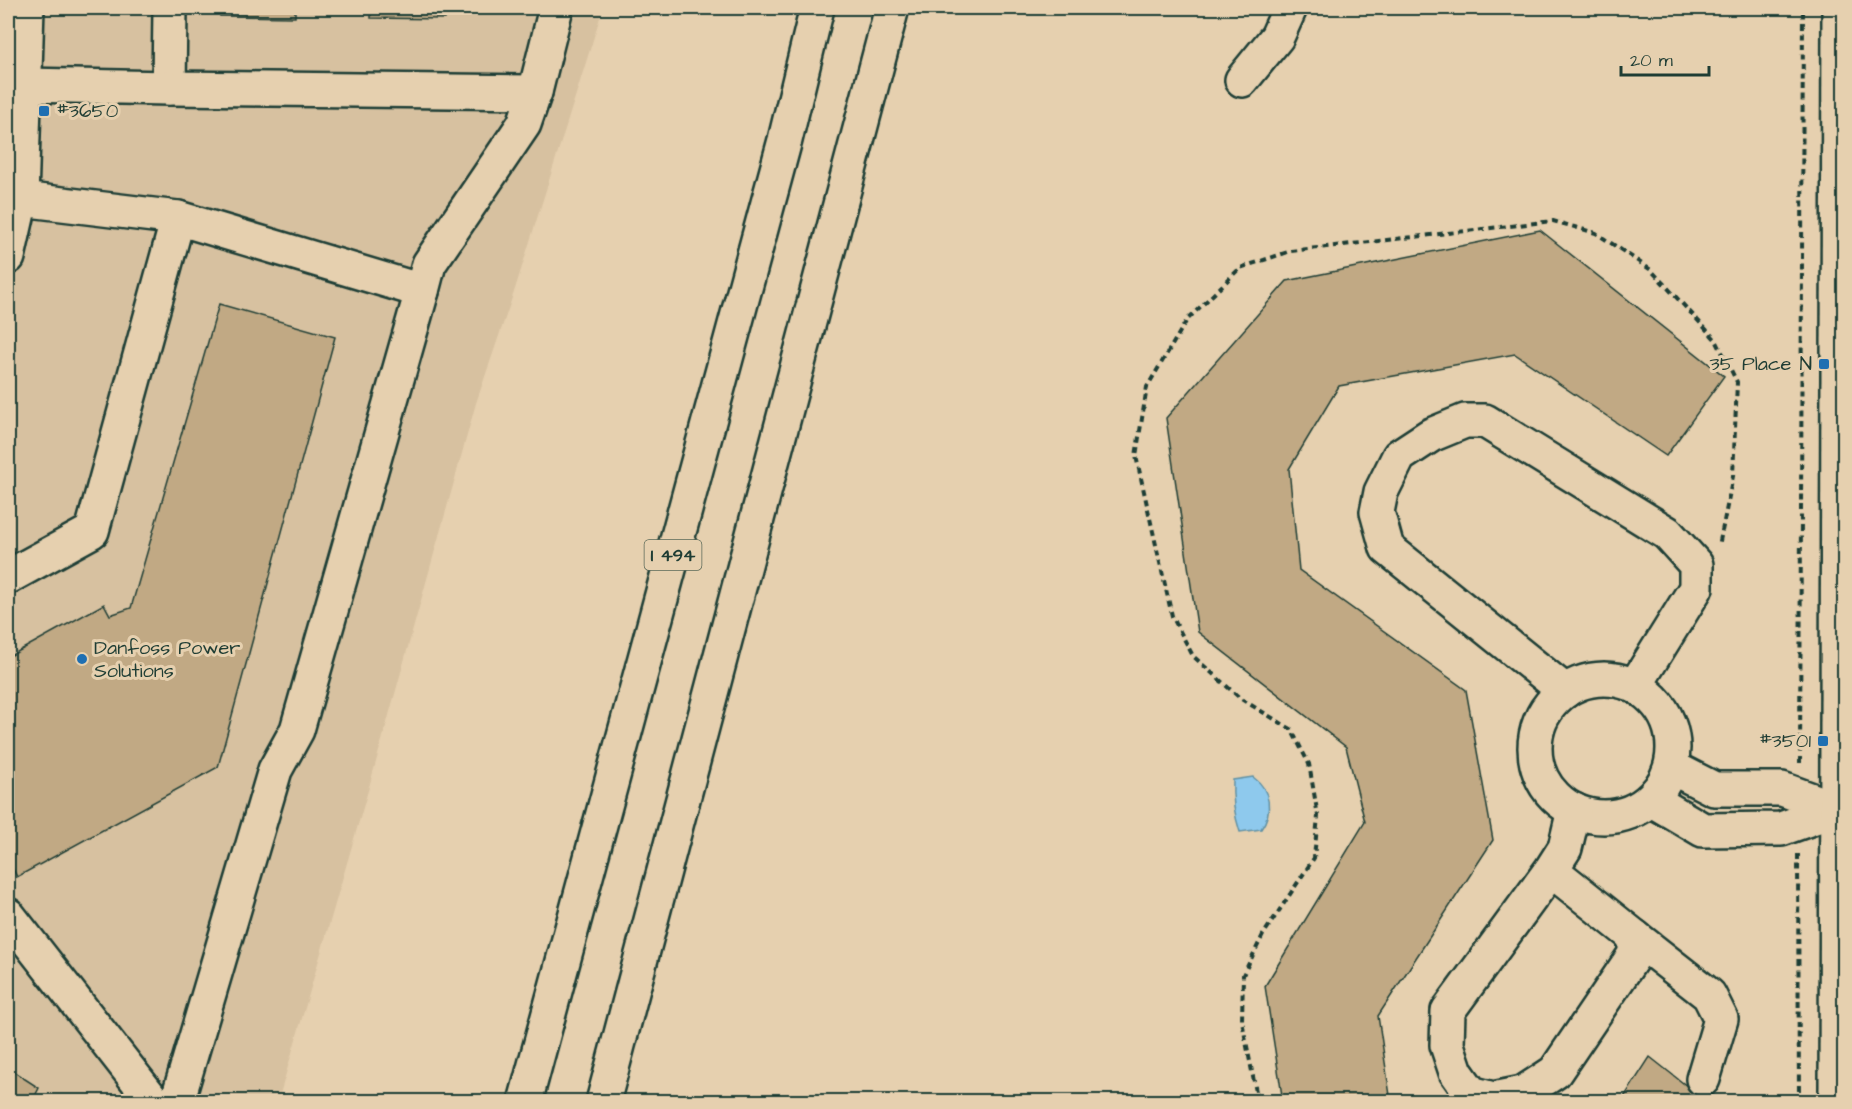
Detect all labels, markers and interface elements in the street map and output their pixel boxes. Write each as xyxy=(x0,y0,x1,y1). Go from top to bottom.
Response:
scale bar xyxy=(1621,39,1710,77)
text: 20 m xyxy=(1630,48,1673,73)
place label: #3650 xyxy=(56,97,119,125)
marker: #3650 xyxy=(37,104,51,118)
place label: 35 Place N xyxy=(1710,350,1812,378)
marker: 35 Place N xyxy=(1817,357,1831,371)
road number: I 494 xyxy=(644,540,702,570)
place label: Danfoss Power Solutions xyxy=(94,634,240,685)
marker: Danfoss Power Solutions xyxy=(75,652,89,666)
place label: #3501 xyxy=(1759,727,1811,755)
marker: #3501 xyxy=(1816,734,1830,748)

